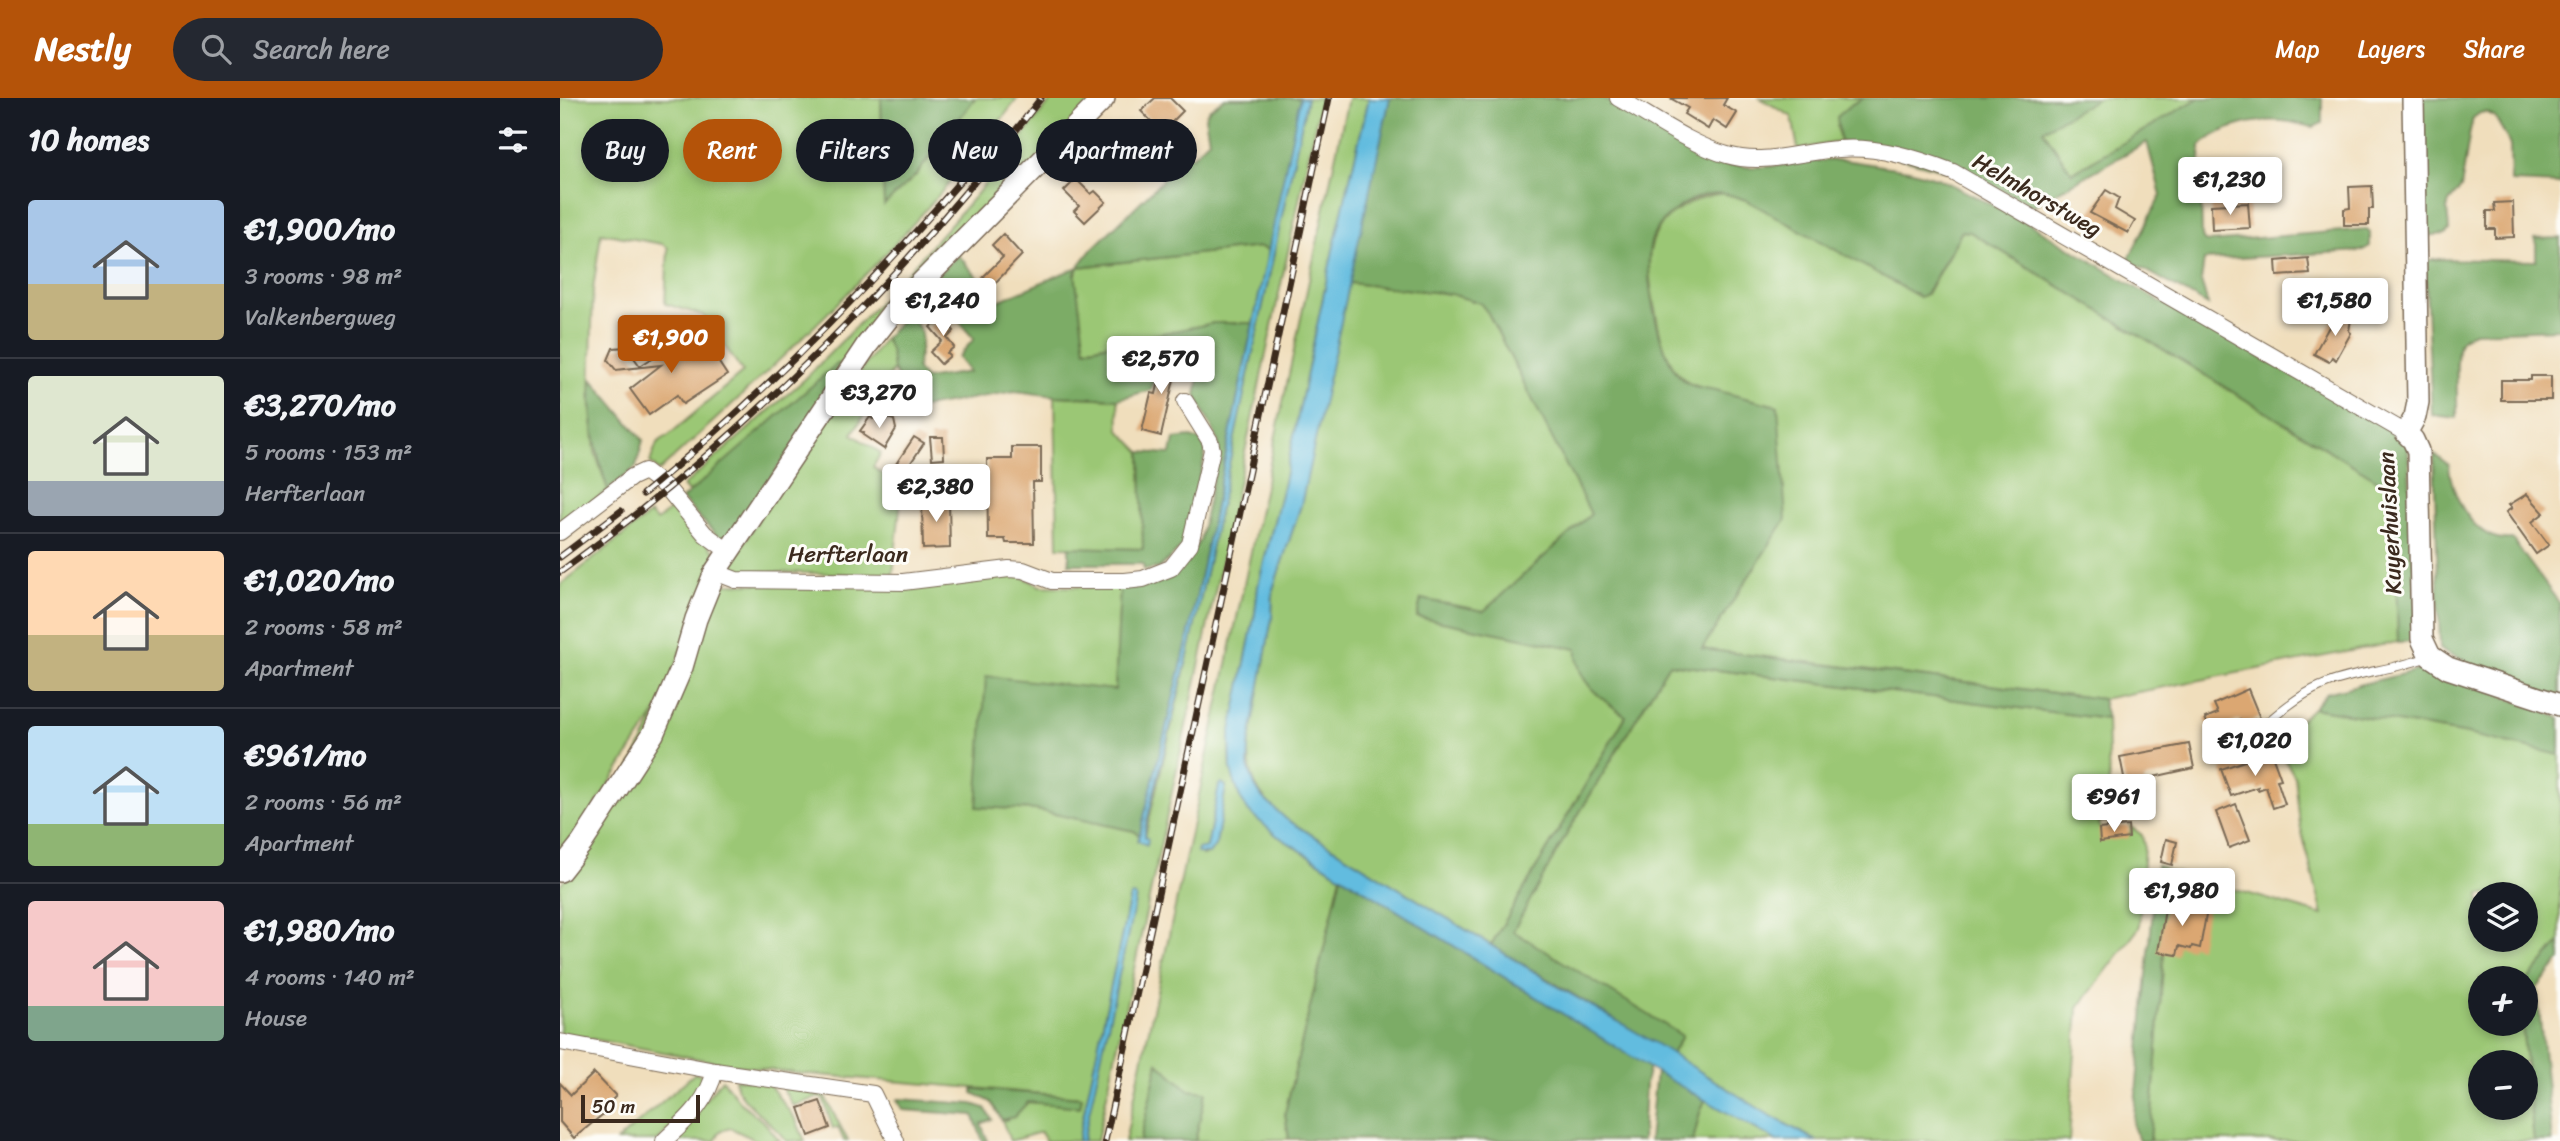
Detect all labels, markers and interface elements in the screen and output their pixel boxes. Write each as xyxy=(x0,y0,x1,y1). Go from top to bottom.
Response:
search box xyxy=(173,18,663,81)
text: Nestly xyxy=(35,20,131,78)
text: Search here xyxy=(253,26,390,72)
text: Map xyxy=(2275,28,2320,70)
text: Layers xyxy=(2358,28,2425,70)
text: Share xyxy=(2463,28,2525,70)
icon: search xyxy=(197,30,235,68)
text: 10 homes xyxy=(28,113,149,167)
chip: Buy xyxy=(581,119,669,182)
chip: Rent xyxy=(683,119,782,182)
chip: Filters xyxy=(796,119,914,182)
chip: New xyxy=(928,119,1022,182)
chip: Apartment xyxy=(1036,119,1197,182)
icon: filters xyxy=(494,121,532,159)
street label: Helmhorstweg xyxy=(1964,141,2110,249)
pin: €1,230 xyxy=(2173,158,2287,217)
text: €1,230 xyxy=(2194,159,2266,200)
text: €1,900/mo xyxy=(245,202,395,256)
icon: home xyxy=(84,228,168,312)
text: 3 rooms · 98 m² xyxy=(245,256,402,297)
pin: €1,240 xyxy=(886,278,1000,338)
pin: €1,580 xyxy=(2278,278,2392,338)
text: €1,240 xyxy=(906,280,980,321)
text: €1,580 xyxy=(2298,280,2372,321)
text: Valkenbergweg xyxy=(245,297,396,338)
pin: €1,900 xyxy=(614,316,728,375)
text: €1,900 xyxy=(634,317,708,358)
pin: €2,570 xyxy=(1104,336,1218,396)
text: €2,570 xyxy=(1123,338,1199,379)
pin: €3,270 xyxy=(822,370,936,430)
text: €3,270 xyxy=(841,372,917,413)
text: €3,270/mo xyxy=(245,378,396,432)
icon: home xyxy=(84,404,168,488)
text: 5 rooms · 153 m² xyxy=(245,432,412,473)
street label: Kuyerhuislaan xyxy=(2366,450,2414,595)
pin: €2,380 xyxy=(879,464,993,524)
text: €2,380 xyxy=(898,466,974,507)
text: Herfterlaan xyxy=(245,473,365,514)
street label: Herfterlaan xyxy=(788,534,908,575)
text: €1,020/mo xyxy=(245,553,394,607)
icon: home xyxy=(84,579,168,663)
text: 2 rooms · 58 m² xyxy=(245,607,403,648)
text: Apartment xyxy=(245,648,354,689)
pin: €1,020 xyxy=(2198,718,2312,778)
text: €1,020 xyxy=(2218,720,2292,761)
text: €961/mo xyxy=(245,728,366,782)
icon: home xyxy=(84,754,168,838)
pin: €961 xyxy=(2073,774,2155,834)
text: €961 xyxy=(2088,776,2140,817)
text: 2 rooms · 56 m² xyxy=(245,782,402,823)
text: Apartment xyxy=(245,823,354,864)
pin: €1,980 xyxy=(2125,868,2239,928)
text: €1,980 xyxy=(2145,870,2219,911)
map controls xyxy=(2468,882,2538,1120)
button: layers xyxy=(2468,882,2538,952)
text: €1,980/mo xyxy=(245,903,395,957)
icon: home xyxy=(84,929,168,1013)
text: 4 rooms · 140 m² xyxy=(245,957,415,998)
button: + xyxy=(2468,966,2538,1036)
text: House xyxy=(245,998,307,1039)
button: − xyxy=(2468,1050,2538,1120)
text: 50 m xyxy=(592,1090,635,1123)
scale bar xyxy=(581,1092,700,1124)

